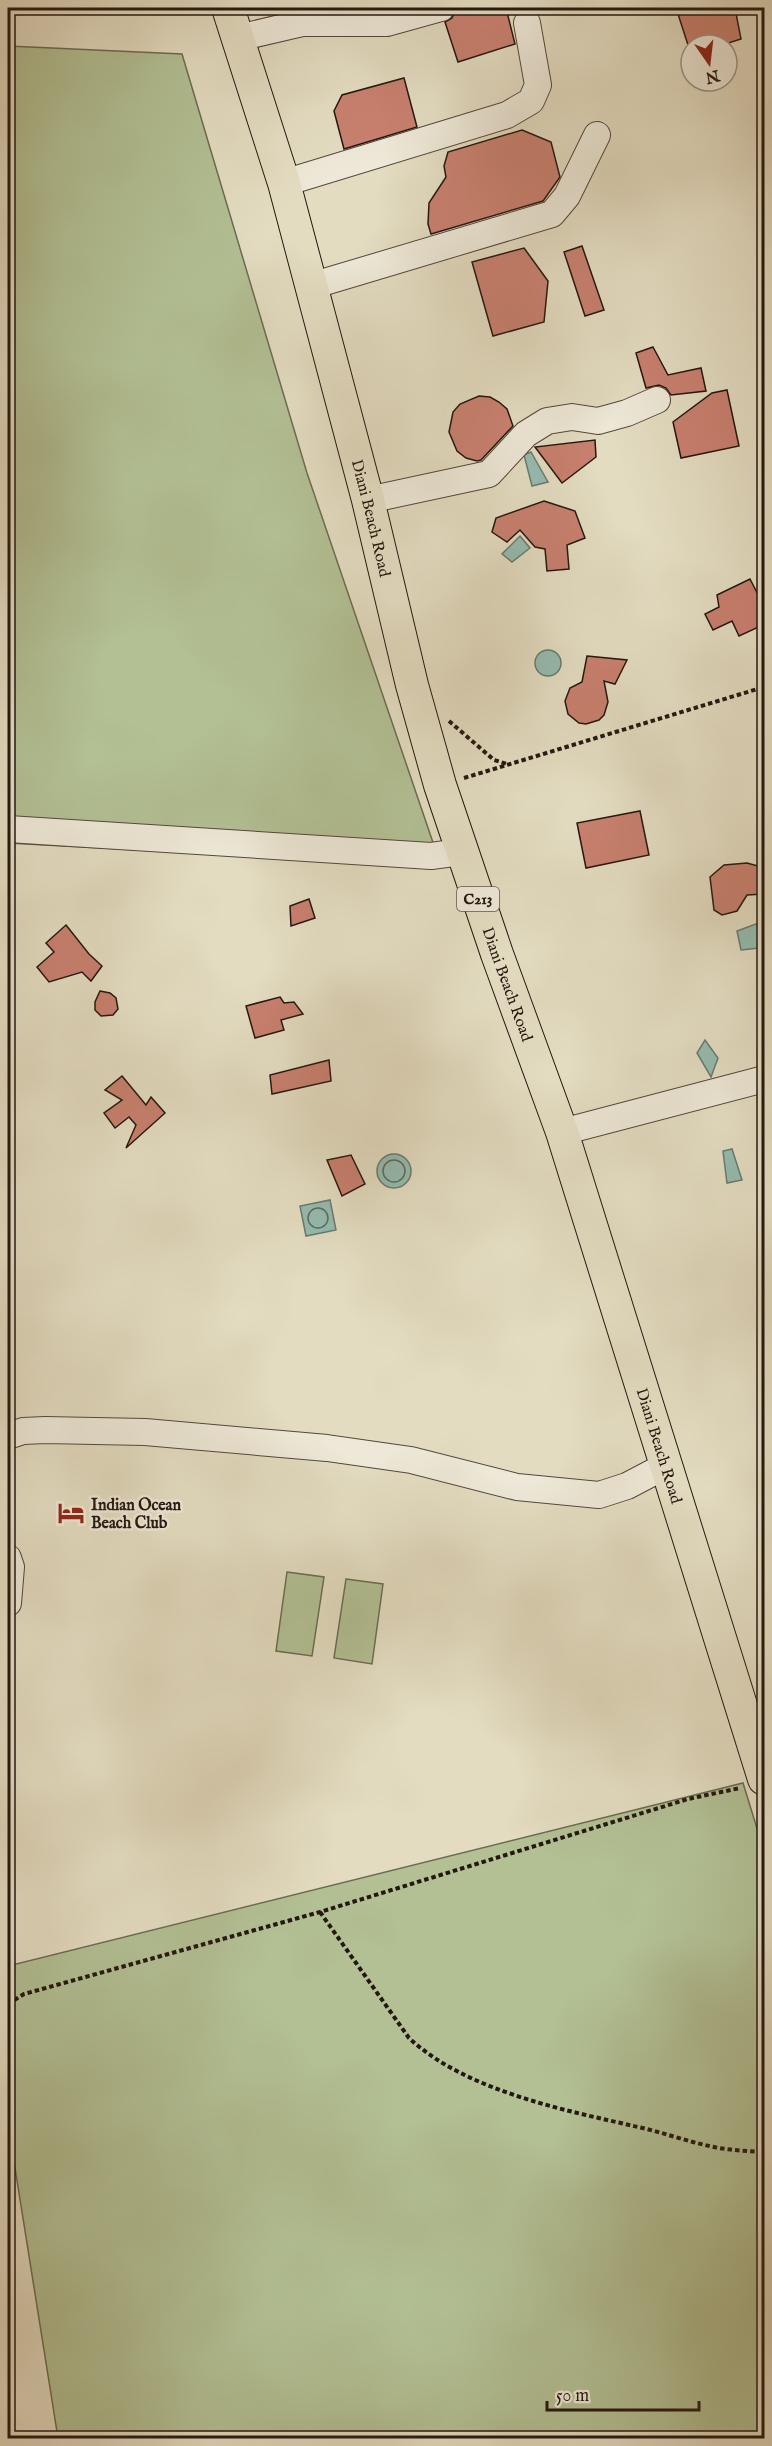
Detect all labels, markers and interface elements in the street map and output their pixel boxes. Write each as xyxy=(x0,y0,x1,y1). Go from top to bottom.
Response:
north arrow xyxy=(679,33,739,93)
text: N xyxy=(703,64,722,87)
street label: Diani Beach Road xyxy=(346,458,394,580)
road number: C213 xyxy=(457,887,499,911)
street label: Diani Beach Road xyxy=(477,925,536,1045)
street label: Diani Beach Road xyxy=(631,1386,686,1507)
place label: Indian Ocean Beach Club xyxy=(91,1496,182,1534)
hotel icon: Indian Ocean Beach Club xyxy=(56,1498,86,1528)
scale bar xyxy=(547,2374,698,2412)
text: 50 m xyxy=(556,2385,589,2408)

